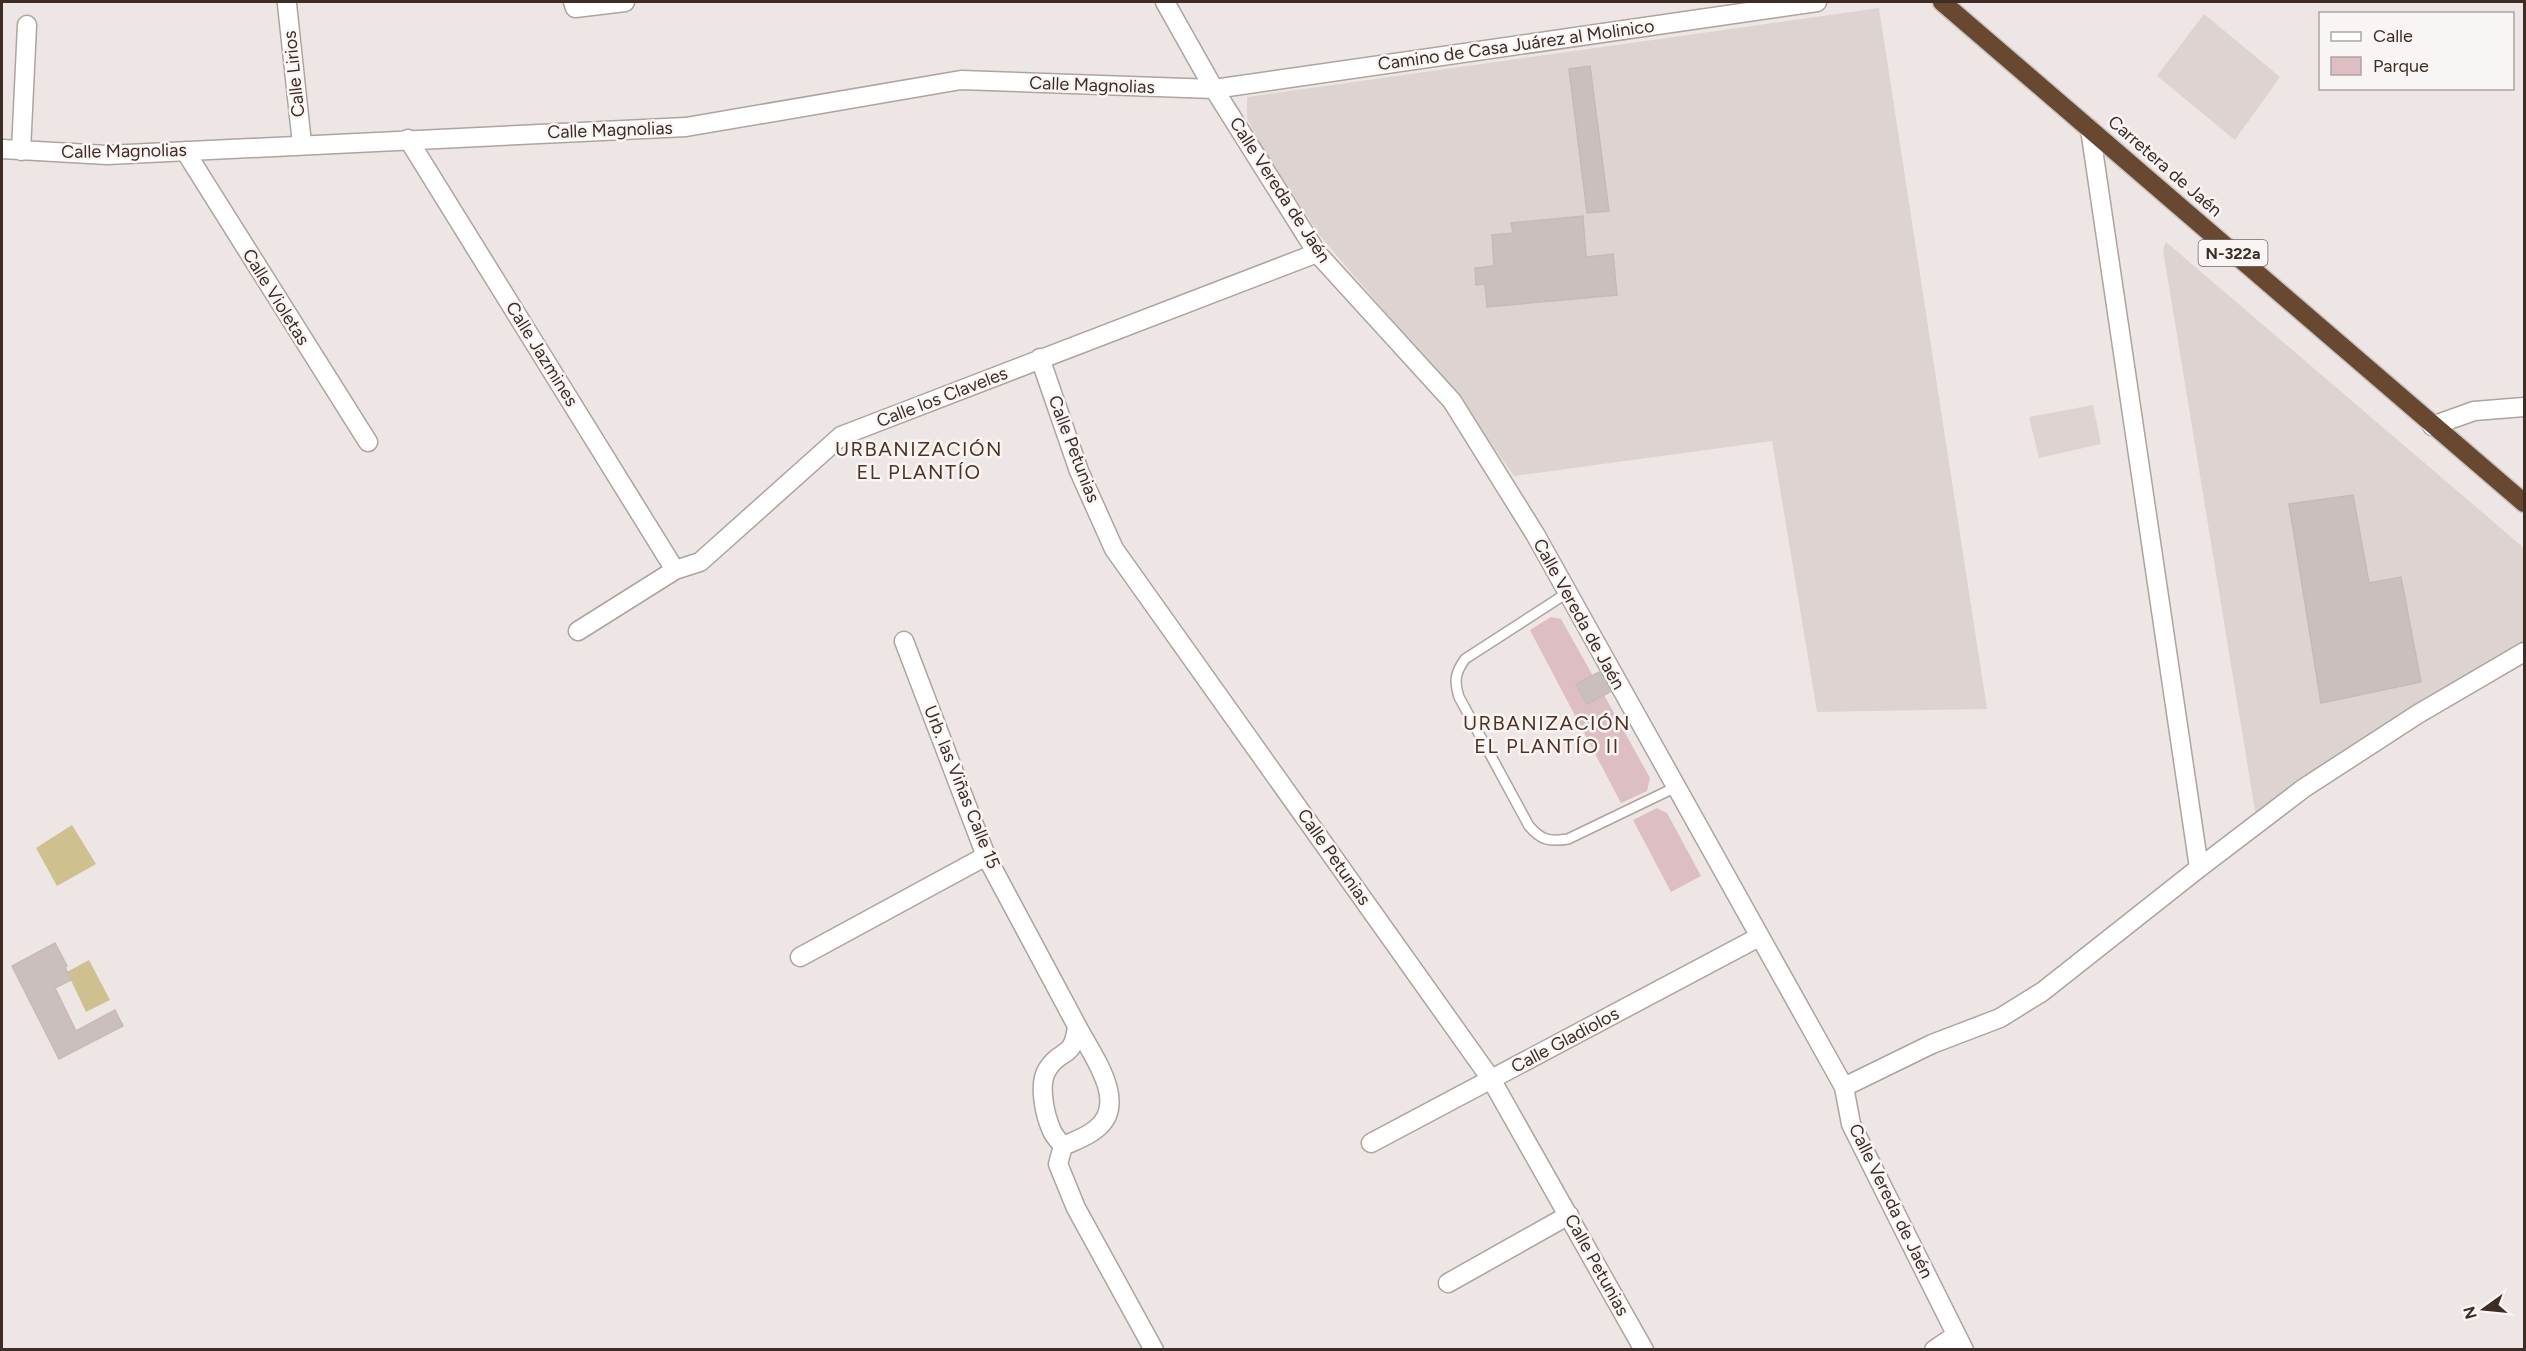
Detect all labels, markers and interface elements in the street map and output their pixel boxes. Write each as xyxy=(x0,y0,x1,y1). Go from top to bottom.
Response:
legend xyxy=(2319,12,2514,90)
street label: Camino de Casa Juárez al Molinico xyxy=(1376,15,1656,75)
text: Calle xyxy=(2373,25,2413,47)
street label: Calle Lirios xyxy=(279,30,309,118)
text: Parque xyxy=(2373,55,2429,77)
street label: Calle Magnolias xyxy=(1029,72,1155,98)
street label: Carretera de Jaén xyxy=(2104,111,2226,221)
street label: Calle Vereda de Jaén xyxy=(1225,113,1335,267)
street label: Calle Magnolias xyxy=(547,117,673,143)
street label: Calle Magnolias xyxy=(61,139,187,163)
road number: N-322a xyxy=(2198,240,2268,266)
street label: Calle Violetas xyxy=(238,245,314,349)
street label: Calle Jazmines xyxy=(501,298,583,410)
street label: Calle los Claveles xyxy=(873,362,1011,432)
street label: Calle Petunias xyxy=(1043,392,1105,506)
district label: URBANIZACIÓN EL PLANTÍO xyxy=(835,437,1003,484)
street label: Calle Vereda de Jaén xyxy=(1528,535,1630,693)
street label: Urb. las Viñas Calle 15 xyxy=(919,702,1005,872)
district label: URBANIZACIÓN EL PLANTÍO II xyxy=(1463,711,1631,758)
street label: Calle Petunias xyxy=(1293,804,1375,910)
street label: Calle Gladiolos xyxy=(1507,1002,1623,1078)
street label: Calle Vereda de Jaén xyxy=(1844,1120,1938,1282)
street label: Calle Petunias xyxy=(1560,1210,1634,1320)
north arrow xyxy=(2454,1279,2514,1339)
text: N xyxy=(2459,1304,2481,1321)

